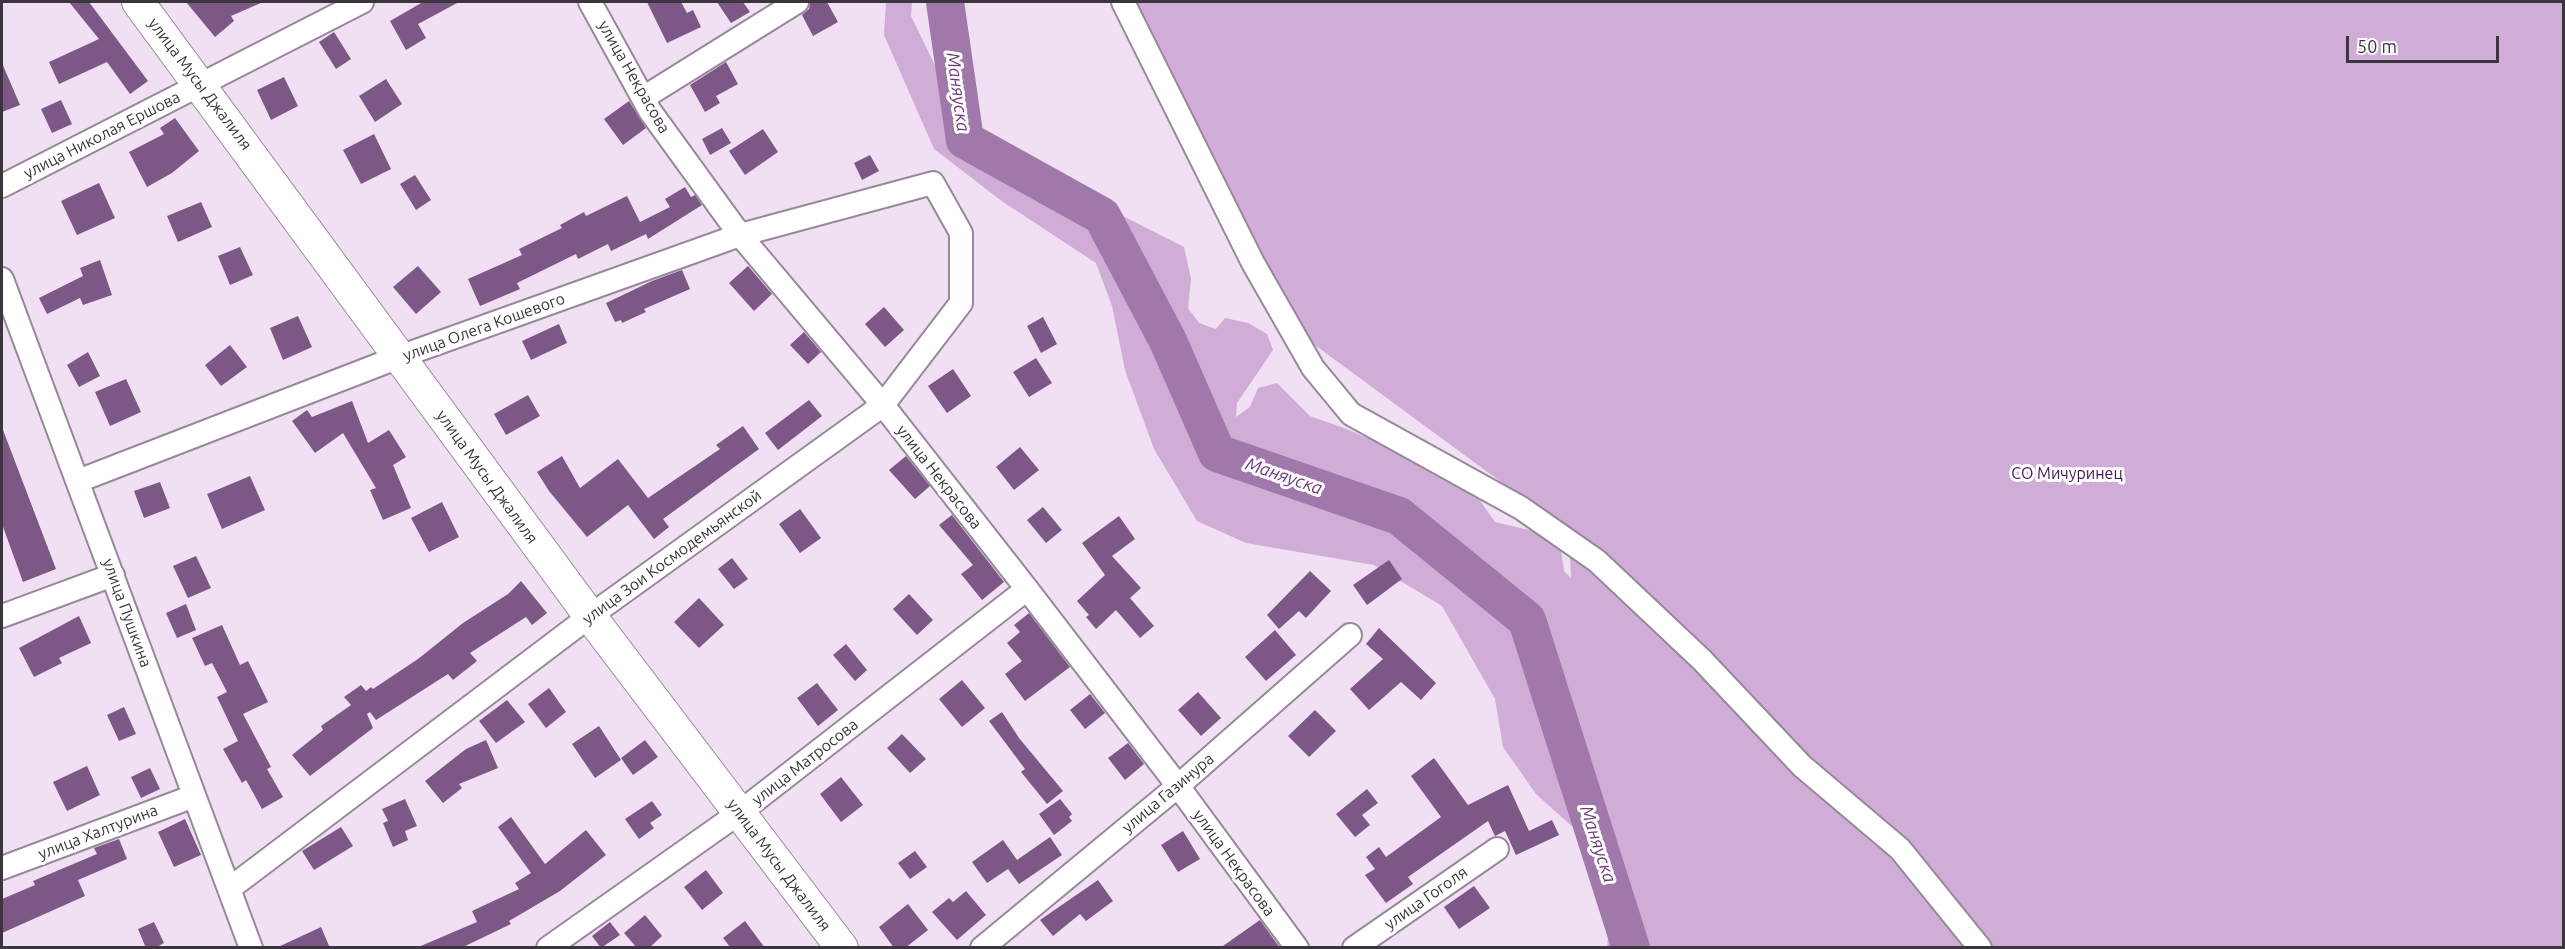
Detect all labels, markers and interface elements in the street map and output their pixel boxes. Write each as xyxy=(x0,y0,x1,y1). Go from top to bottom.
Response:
street label: улица Мусы Джалиля xyxy=(144,14,256,154)
street label: улица Некрасова xyxy=(594,17,674,137)
scale bar xyxy=(2349,24,2502,62)
text: 50 m xyxy=(2357,36,2397,56)
water label: Маняуска xyxy=(942,51,974,133)
street label: улица Николая Ершова xyxy=(21,87,183,183)
street label: улица Олега Кошевого xyxy=(400,289,568,365)
street label: улица Мусы Джалиля xyxy=(432,406,542,548)
street label: улица Некрасова xyxy=(892,421,986,533)
water label: Маняуска xyxy=(1243,453,1325,499)
park label: СО Мичуринец xyxy=(2011,464,2123,484)
street label: улица Зои Космодемьянской xyxy=(579,486,765,628)
street label: улица Пушкина xyxy=(98,556,156,670)
street label: улица Матросова xyxy=(748,715,862,809)
street label: улица Газинура xyxy=(1118,749,1218,837)
street label: улица Мусы Джалиля xyxy=(723,795,835,935)
street label: улица Халтурина xyxy=(36,800,160,864)
water label: Маняуска xyxy=(1575,803,1621,885)
street label: улица Некрасова xyxy=(1189,806,1279,920)
street label: улица Гоголя xyxy=(1381,862,1471,934)

